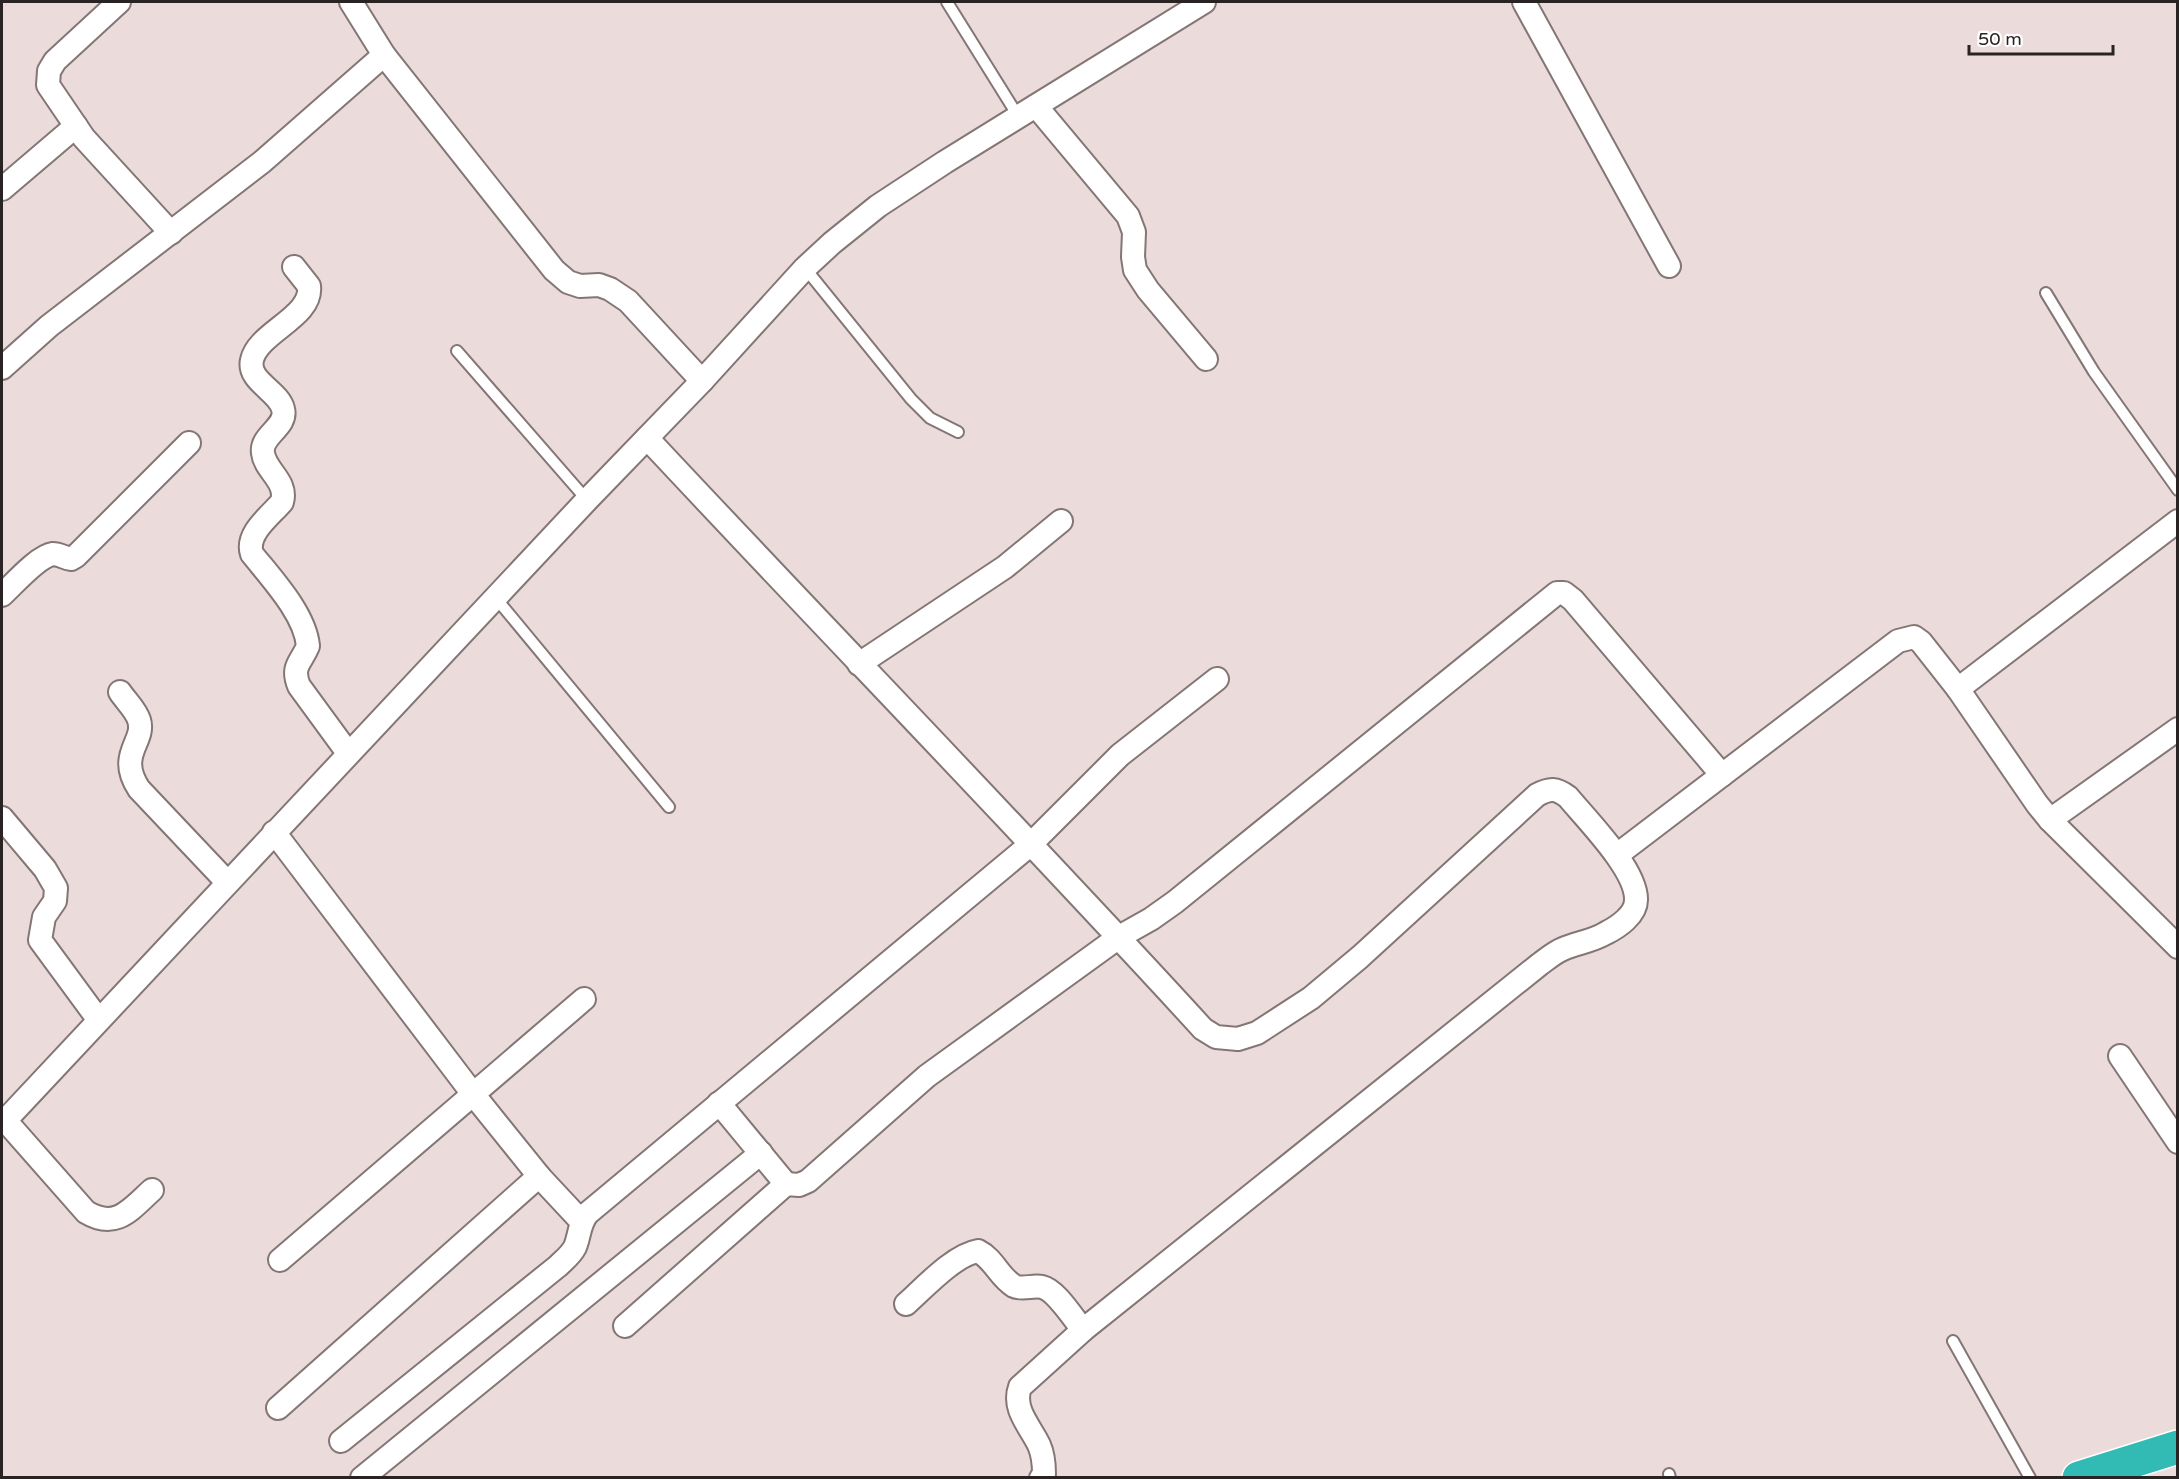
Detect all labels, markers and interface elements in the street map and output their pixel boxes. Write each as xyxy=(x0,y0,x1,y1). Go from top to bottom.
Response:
scale bar xyxy=(1969,18,2113,56)
text: 50 m xyxy=(1978,28,2022,50)

